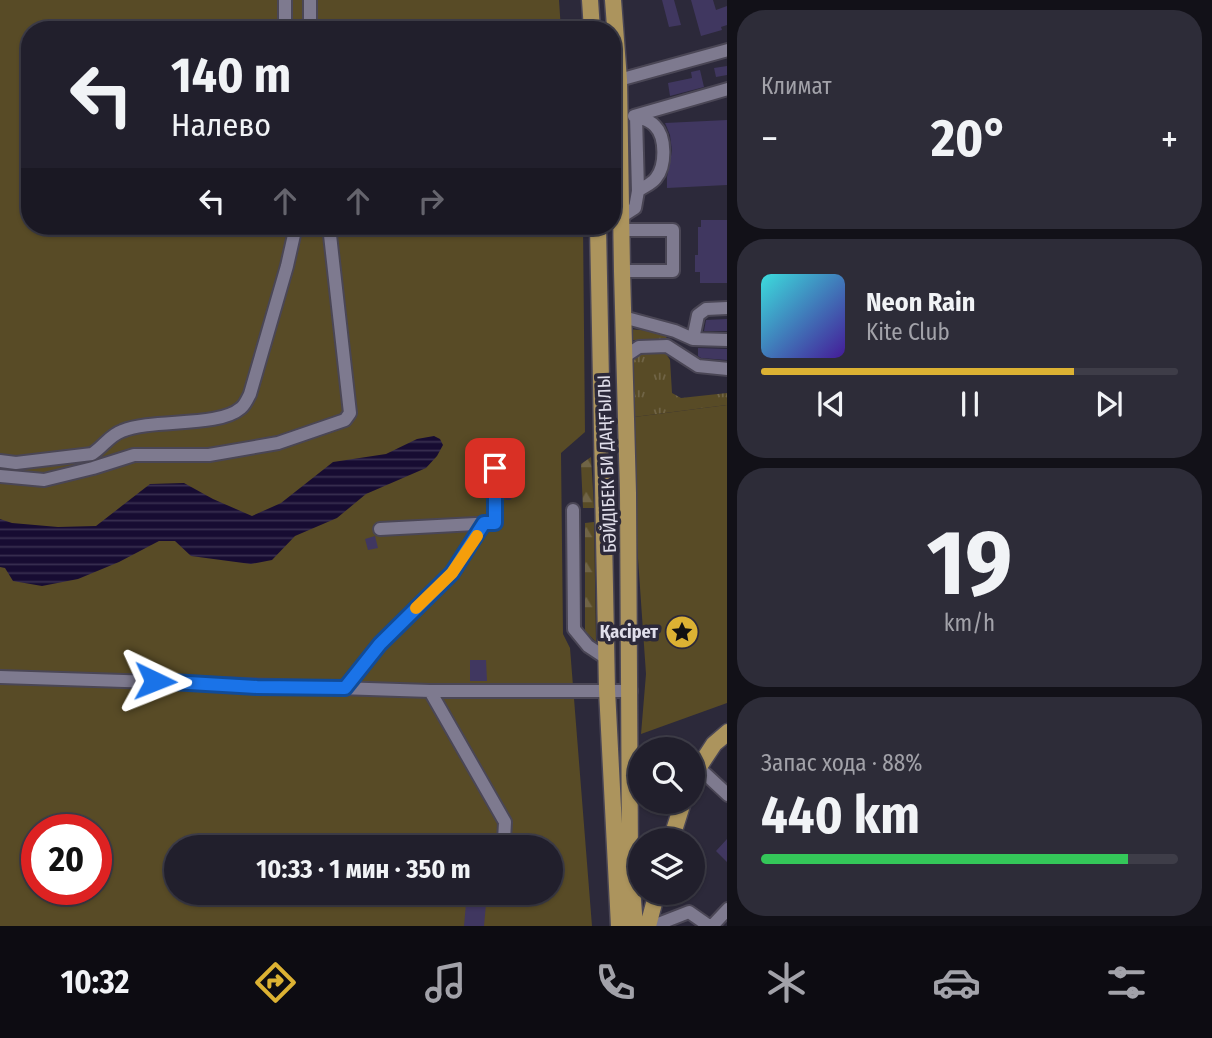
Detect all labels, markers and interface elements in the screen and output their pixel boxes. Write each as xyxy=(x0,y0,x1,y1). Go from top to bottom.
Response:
text: 140 m xyxy=(171,46,291,105)
icon: left xyxy=(56,49,147,140)
text: Климат xyxy=(761,72,832,100)
text: Налево xyxy=(171,106,271,144)
text: 20° xyxy=(931,107,1008,170)
text: − xyxy=(761,116,778,162)
text: + xyxy=(1161,116,1178,162)
icon: left xyxy=(193,182,231,220)
icon: ahead xyxy=(266,182,304,220)
icon: ahead xyxy=(339,182,377,220)
icon: right xyxy=(412,182,450,220)
text: Neon Rain xyxy=(866,287,975,318)
text: Kite Club xyxy=(866,318,950,346)
street label: БӘЙДІБЕК БИ ДАҢҒЫЛЫ xyxy=(593,375,621,553)
icon: previous xyxy=(812,385,850,423)
icon: pause xyxy=(951,385,989,423)
icon: next xyxy=(1090,385,1128,423)
pin xyxy=(465,438,525,498)
icon: arrive xyxy=(476,449,514,487)
text: 19 xyxy=(927,509,1012,618)
text: km/h xyxy=(944,609,995,637)
place icon: Қасірет xyxy=(663,613,701,651)
place label: Қасірет xyxy=(600,621,658,643)
position arrow xyxy=(118,644,192,718)
map controls xyxy=(628,737,705,905)
button: search xyxy=(628,737,705,814)
text: Запас хода · 88% xyxy=(761,749,922,777)
text: 440 km xyxy=(761,784,920,847)
speed limit sign: 20 xyxy=(21,814,112,905)
button: layers xyxy=(628,828,705,905)
text: 10:33 · 1 мин · 350 m xyxy=(256,854,471,885)
icon: directions xyxy=(251,958,300,1007)
icon: music xyxy=(421,958,470,1007)
icon: phone xyxy=(591,958,640,1007)
icon: climate xyxy=(762,958,811,1007)
icon: car xyxy=(932,958,981,1007)
icon: filters xyxy=(1102,958,1151,1007)
text: 10:32 xyxy=(61,963,129,1001)

